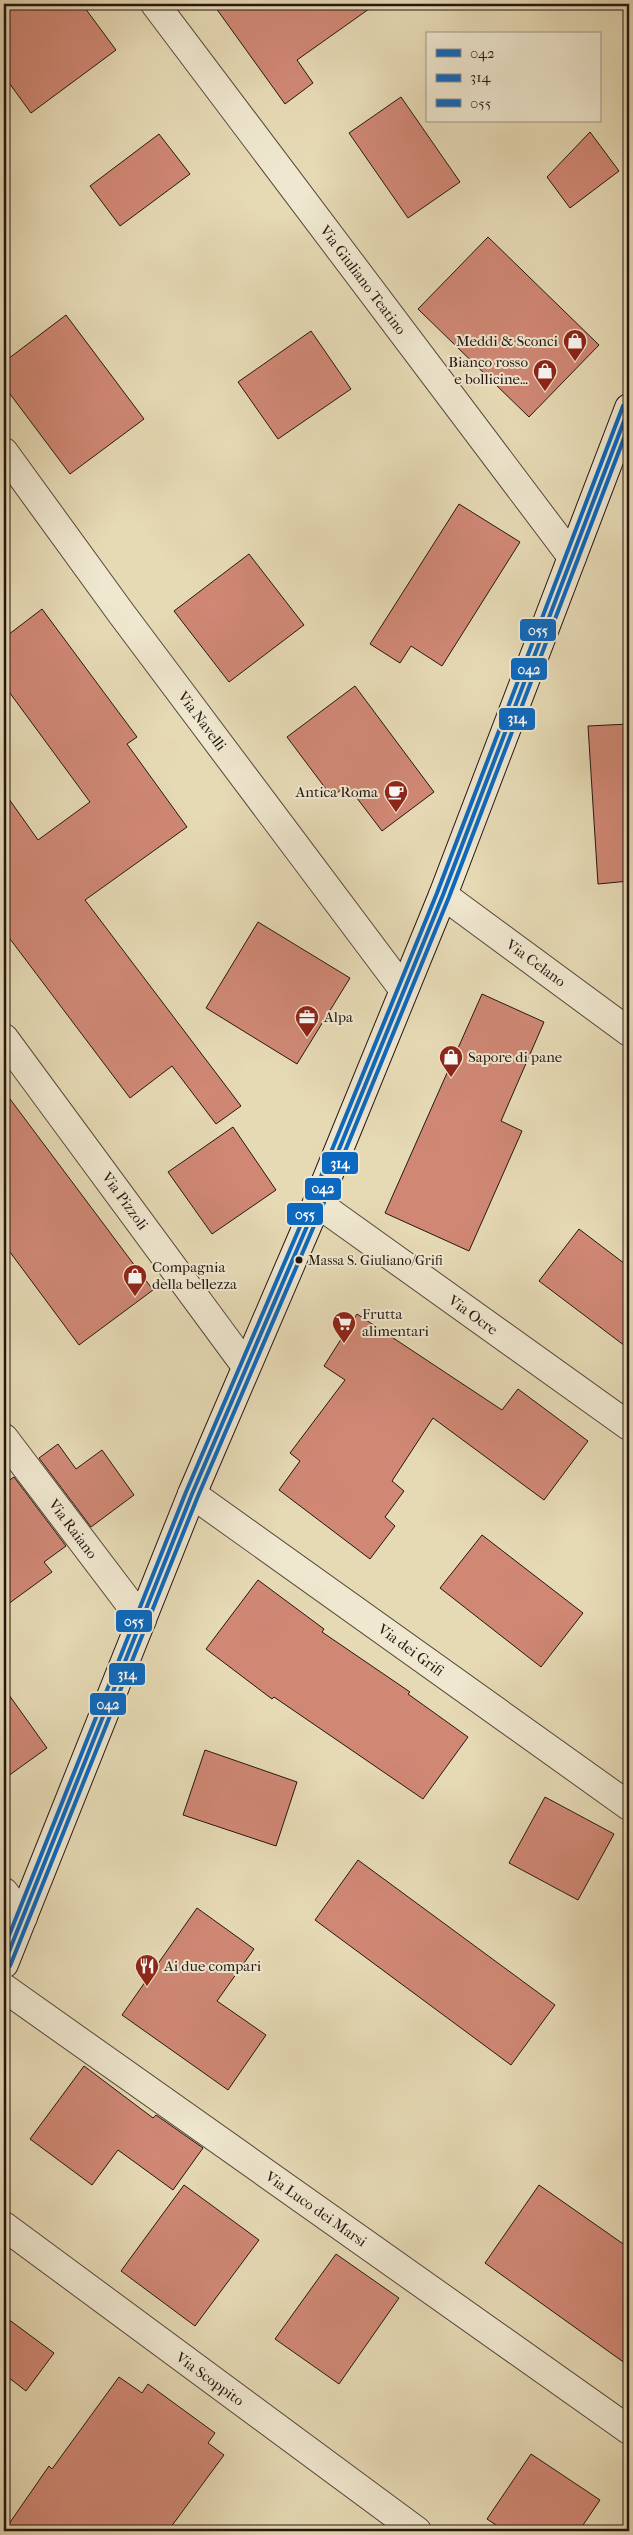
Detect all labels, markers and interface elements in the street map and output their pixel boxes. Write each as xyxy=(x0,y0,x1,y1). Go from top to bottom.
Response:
legend xyxy=(426,32,600,122)
text: 042 xyxy=(470,44,495,62)
text: 314 xyxy=(470,68,492,86)
text: 055 xyxy=(470,94,491,112)
street label: Via Giuliano Teatino xyxy=(316,221,410,338)
shop icon: Meddi & Sconci xyxy=(562,328,588,362)
place label: Meddi & Sconci xyxy=(456,332,559,350)
place label: Bianco rosso e bollicine… xyxy=(448,353,528,388)
shop icon: Bianco rosso e bollicine… xyxy=(532,358,558,392)
line badge: 055 xyxy=(519,618,557,642)
text: 055 xyxy=(528,622,548,639)
line badge: 042 xyxy=(510,657,548,681)
text: 042 xyxy=(517,661,541,678)
street label: Via Navelli xyxy=(173,687,230,755)
line badge: 314 xyxy=(498,707,536,731)
text: 314 xyxy=(507,710,527,727)
cafe icon: Antica Roma xyxy=(383,779,409,813)
place label: Antica Roma xyxy=(295,783,379,801)
street label: Via Celano xyxy=(502,935,570,991)
office icon: Alpa xyxy=(294,1004,320,1038)
place label: Alpa xyxy=(323,1008,354,1026)
shop icon: Sapore di pane xyxy=(438,1044,464,1078)
place label: Sapore di pane xyxy=(468,1048,563,1066)
line badge: 314 xyxy=(321,1151,359,1175)
text: 314 xyxy=(330,1155,350,1172)
street label: Via Pizzoli xyxy=(97,1168,152,1234)
line badge: 042 xyxy=(304,1177,342,1201)
text: 042 xyxy=(311,1180,335,1197)
line badge: 055 xyxy=(286,1202,324,1226)
text: 055 xyxy=(295,1206,315,1223)
place label: Massa S. Giuliano/Grifi xyxy=(308,1252,443,1269)
marker: Massa S. Giuliano/Grifi xyxy=(294,1255,304,1265)
place label: Compagnia della bellezza xyxy=(152,1258,238,1293)
shop icon: Compagnia della bellezza xyxy=(122,1263,148,1297)
street label: Via Ocre xyxy=(444,1291,502,1339)
place label: Frutta alimentari xyxy=(362,1305,430,1340)
supermarket icon: Frutta alimentari xyxy=(331,1310,357,1344)
street label: Via Raiano xyxy=(44,1495,101,1563)
line badge: 055 xyxy=(115,1609,153,1633)
text: 055 xyxy=(124,1613,144,1630)
street label: Via dei Grifi xyxy=(374,1619,448,1680)
line badge: 314 xyxy=(108,1662,146,1686)
text: 314 xyxy=(117,1666,137,1683)
line badge: 042 xyxy=(89,1692,127,1716)
text: 042 xyxy=(96,1696,120,1713)
restaurant icon: Ai due compari xyxy=(134,1953,160,1987)
place label: Ai due compari xyxy=(163,1957,262,1975)
street label: Via Luco dei Marsi xyxy=(261,2167,371,2251)
street label: Via Scoppito xyxy=(172,2348,248,2410)

